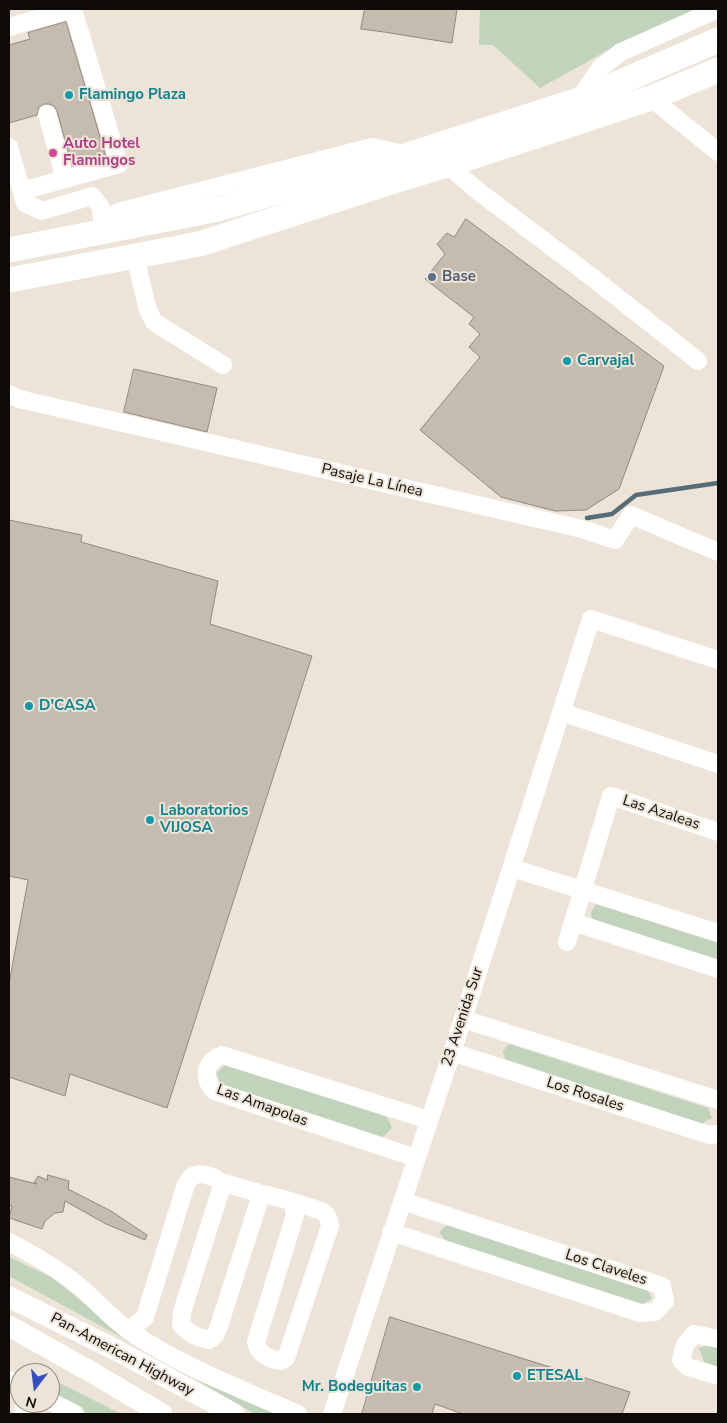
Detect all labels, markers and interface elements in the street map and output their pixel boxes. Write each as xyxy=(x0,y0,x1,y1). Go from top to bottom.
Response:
place label: Flamingo Plaza xyxy=(79,86,186,104)
marker: Flamingo Plaza xyxy=(63,89,75,101)
place label: Auto Hotel Flamingos xyxy=(63,135,140,170)
marker: Auto Hotel Flamingos xyxy=(47,147,59,159)
place label: Base xyxy=(442,268,476,286)
marker: Base xyxy=(426,271,438,283)
place label: Carvajal xyxy=(577,352,634,370)
marker: Carvajal xyxy=(561,355,573,367)
street label: Pasaje La Línea xyxy=(319,461,425,501)
place label: D'CASA xyxy=(39,697,96,715)
marker: D'CASA xyxy=(23,700,35,712)
street label: Las Azaleas xyxy=(620,792,702,834)
place label: Laboratorios VIJOSA xyxy=(160,802,248,837)
marker: Laboratorios VIJOSA xyxy=(144,814,156,826)
street label: 23 Avenida Sur xyxy=(438,965,488,1069)
street label: Los Rosales xyxy=(544,1074,626,1116)
street label: Las Amapolas xyxy=(214,1081,310,1131)
street label: Los Claveles xyxy=(563,1246,649,1290)
street label: Pan-American Highway xyxy=(47,1310,197,1400)
north arrow xyxy=(10,1363,60,1413)
place label: ETESAL xyxy=(527,1367,583,1385)
marker: ETESAL xyxy=(511,1370,523,1382)
place label: Mr. Bodeguitas xyxy=(302,1378,407,1396)
marker: Mr. Bodeguitas xyxy=(411,1381,423,1393)
text: N xyxy=(24,1391,39,1413)

